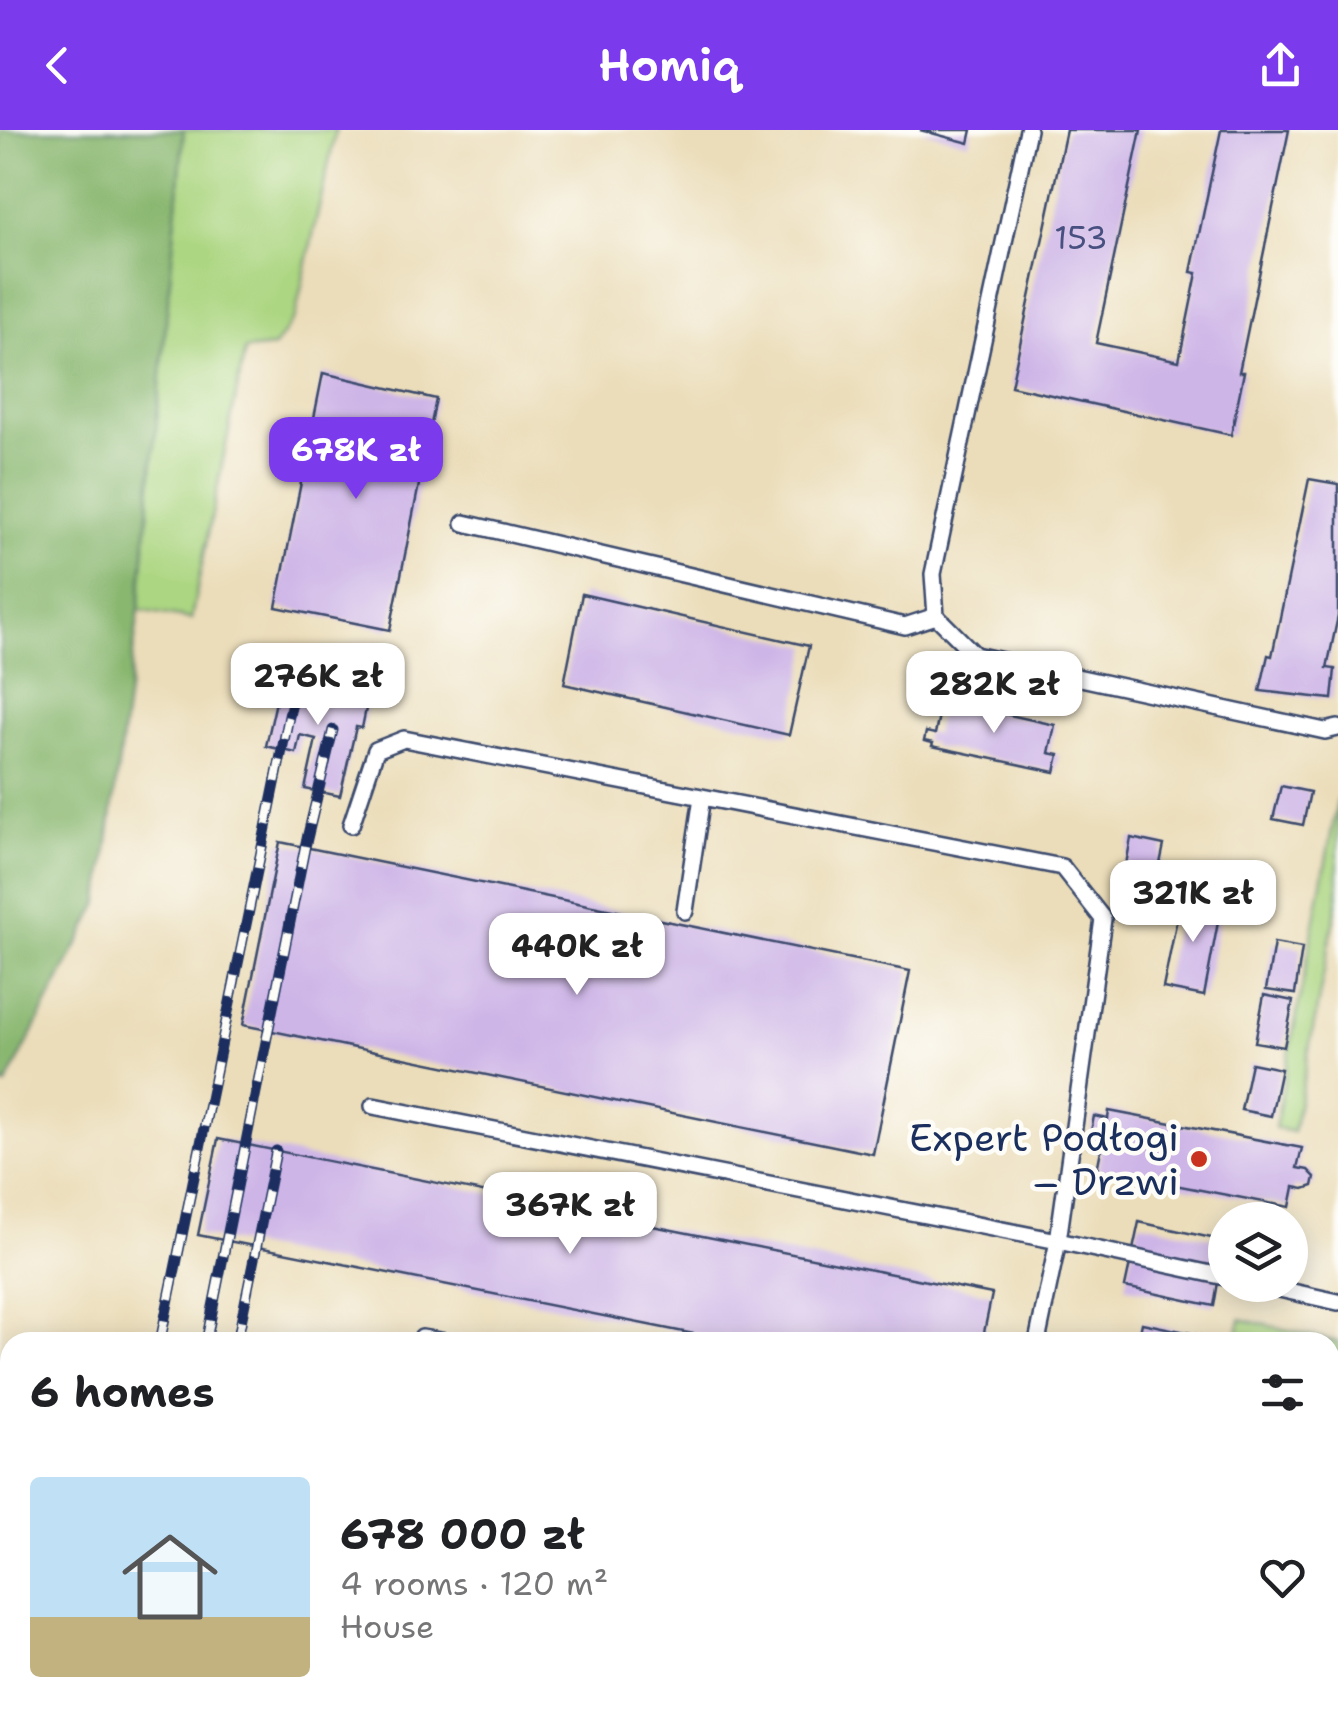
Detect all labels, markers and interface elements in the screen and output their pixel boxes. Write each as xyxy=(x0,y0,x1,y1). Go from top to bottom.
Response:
text: Homiq xyxy=(598,35,740,95)
icon: back xyxy=(30,38,85,93)
icon: share xyxy=(1253,38,1308,93)
house number: 153 xyxy=(1054,216,1108,259)
pin: 678K zł xyxy=(264,417,448,502)
text: 678K zł xyxy=(291,428,421,471)
pin: 276K zł xyxy=(226,643,410,728)
pin: 282K zł xyxy=(902,651,1086,736)
text: 276K zł xyxy=(253,654,383,697)
text: 282K zł xyxy=(928,662,1060,705)
pin: 321K zł xyxy=(1101,860,1285,945)
text: 321K zł xyxy=(1132,871,1254,914)
pin: 440K zł xyxy=(485,913,669,998)
text: 440K zł xyxy=(511,924,643,967)
place label: Expert Podłogi – Drzwi xyxy=(909,1112,1179,1207)
marker: Expert Podłogi – Drzwi xyxy=(1188,1148,1210,1170)
pin: 367K zł xyxy=(478,1172,662,1257)
text: 367K zł xyxy=(505,1183,635,1226)
map controls xyxy=(1208,1202,1308,1302)
button: layers xyxy=(1208,1202,1308,1302)
text: 6 homes xyxy=(30,1364,215,1420)
icon: filters xyxy=(1255,1365,1310,1420)
text: 678 000 zł xyxy=(340,1506,584,1562)
icon: home xyxy=(110,1517,230,1637)
icon: heart xyxy=(1255,1550,1310,1605)
text: 4 rooms · 120 m² xyxy=(340,1562,608,1605)
text: House xyxy=(340,1605,434,1648)

